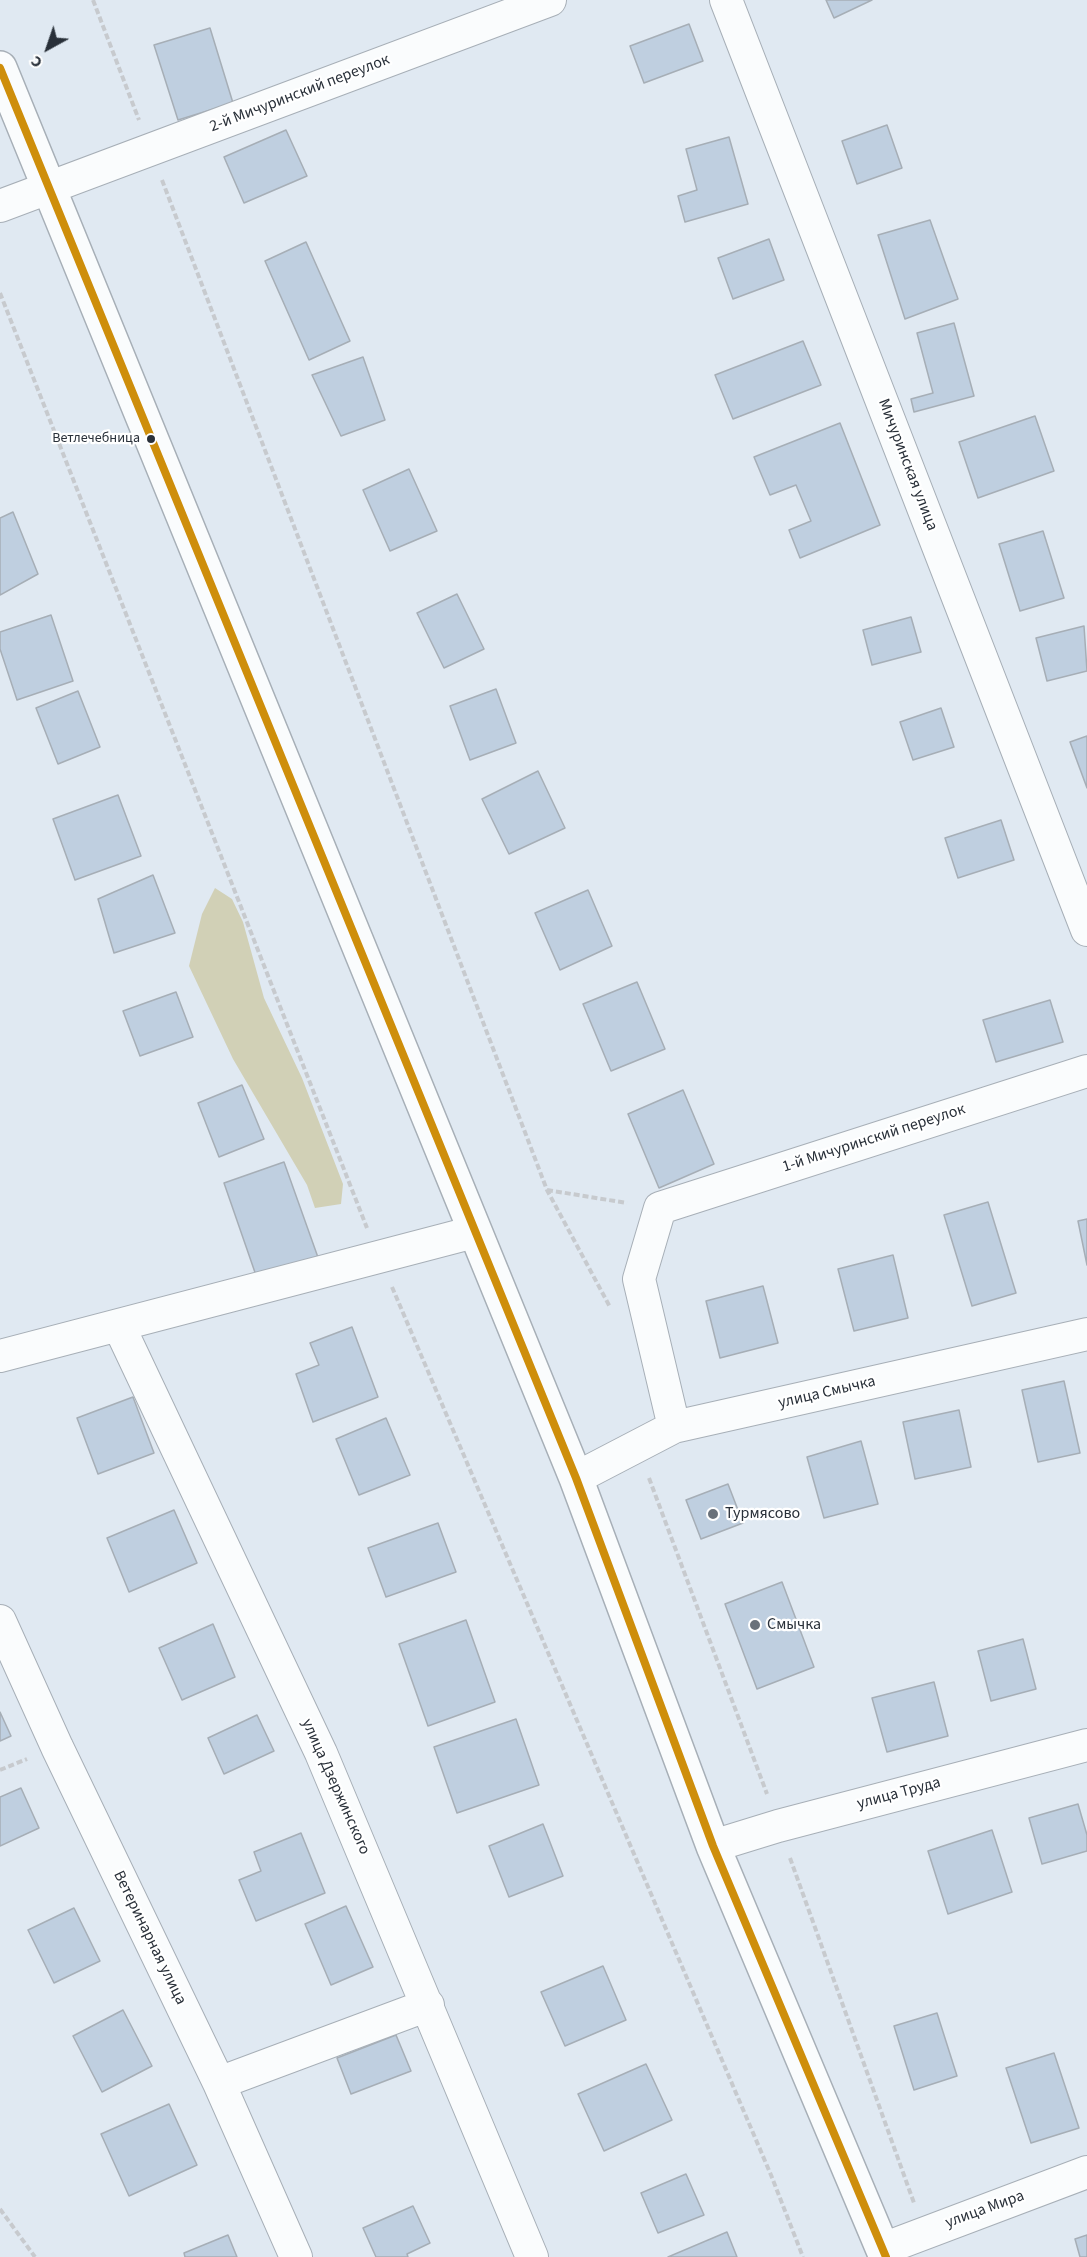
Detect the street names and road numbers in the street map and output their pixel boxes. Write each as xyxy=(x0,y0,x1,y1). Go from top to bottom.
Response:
street label: 2-й Мичуринский переулок xyxy=(207,51,393,137)
street label: Мичуринская улица xyxy=(873,396,941,534)
street label: 1-й Мичуринский переулок xyxy=(780,1100,968,1178)
street label: улица Смычка xyxy=(777,1372,877,1414)
street label: улица Дзержинского xyxy=(296,1716,374,1858)
street label: улица Труда xyxy=(855,1774,943,1814)
street label: Ветеринарная улица xyxy=(108,1868,190,2008)
street label: улица Мира xyxy=(943,2187,1027,2233)

